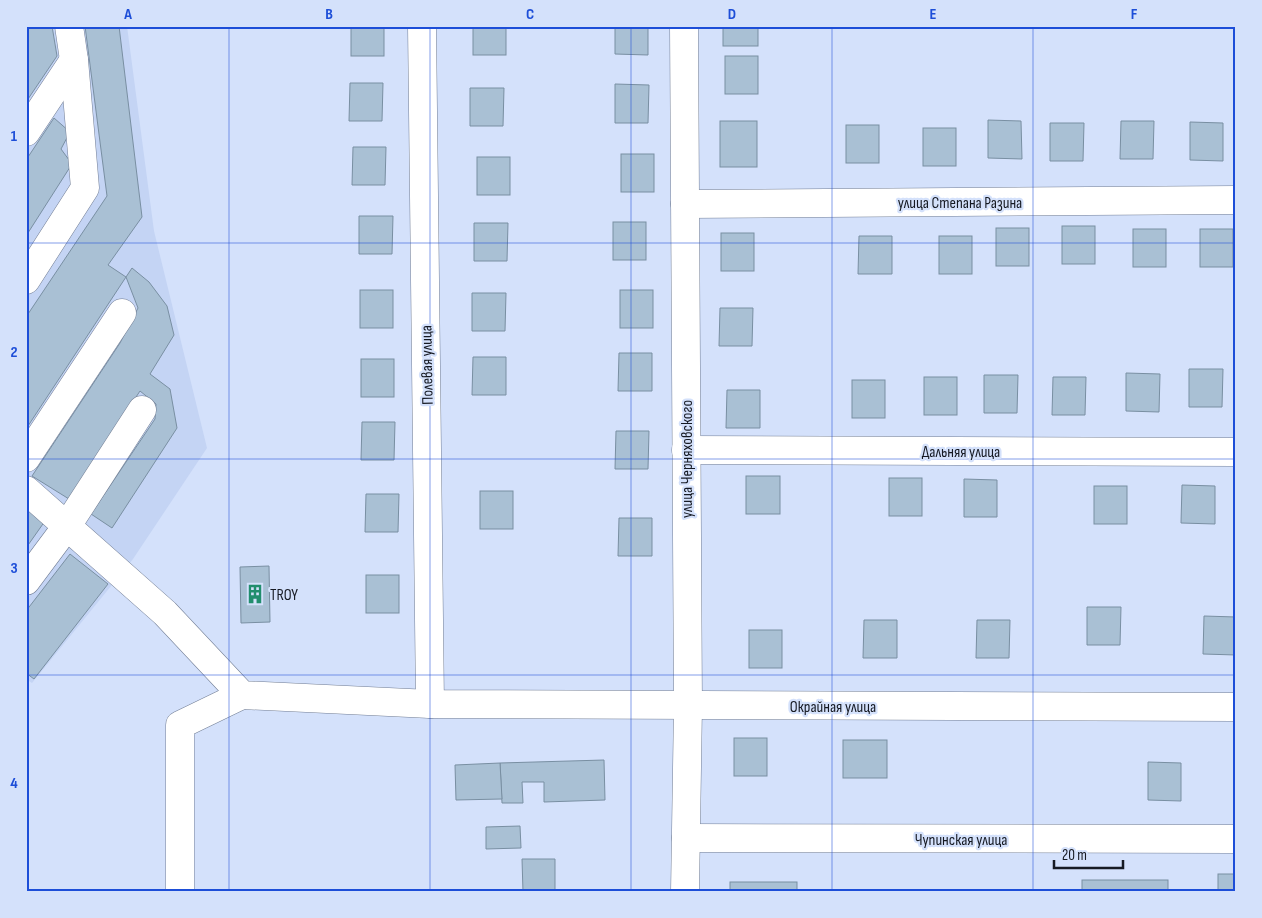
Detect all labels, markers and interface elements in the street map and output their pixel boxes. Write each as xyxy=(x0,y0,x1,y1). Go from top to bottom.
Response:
text: A xyxy=(123,5,132,24)
text: B xyxy=(325,5,333,24)
text: C xyxy=(526,5,534,24)
text: D xyxy=(728,5,736,24)
text: E xyxy=(930,5,937,24)
text: F xyxy=(1131,5,1138,24)
text: 1 xyxy=(11,127,18,146)
street label: улица Степана Разина xyxy=(898,194,1022,213)
street label: Полевая улица xyxy=(417,325,438,405)
text: 2 xyxy=(10,343,18,362)
street label: улица Черняховского xyxy=(678,400,697,518)
street label: Дальняя улица xyxy=(922,443,1000,462)
text: 3 xyxy=(10,559,18,578)
building icon: TROY xyxy=(244,583,266,605)
place label: TROY xyxy=(270,586,298,605)
street label: Окрайная улица xyxy=(790,698,876,717)
text: 4 xyxy=(10,774,18,793)
street label: Чупинская улица xyxy=(915,831,1007,850)
scale bar xyxy=(1054,838,1123,870)
text: 20 m xyxy=(1062,846,1087,865)

